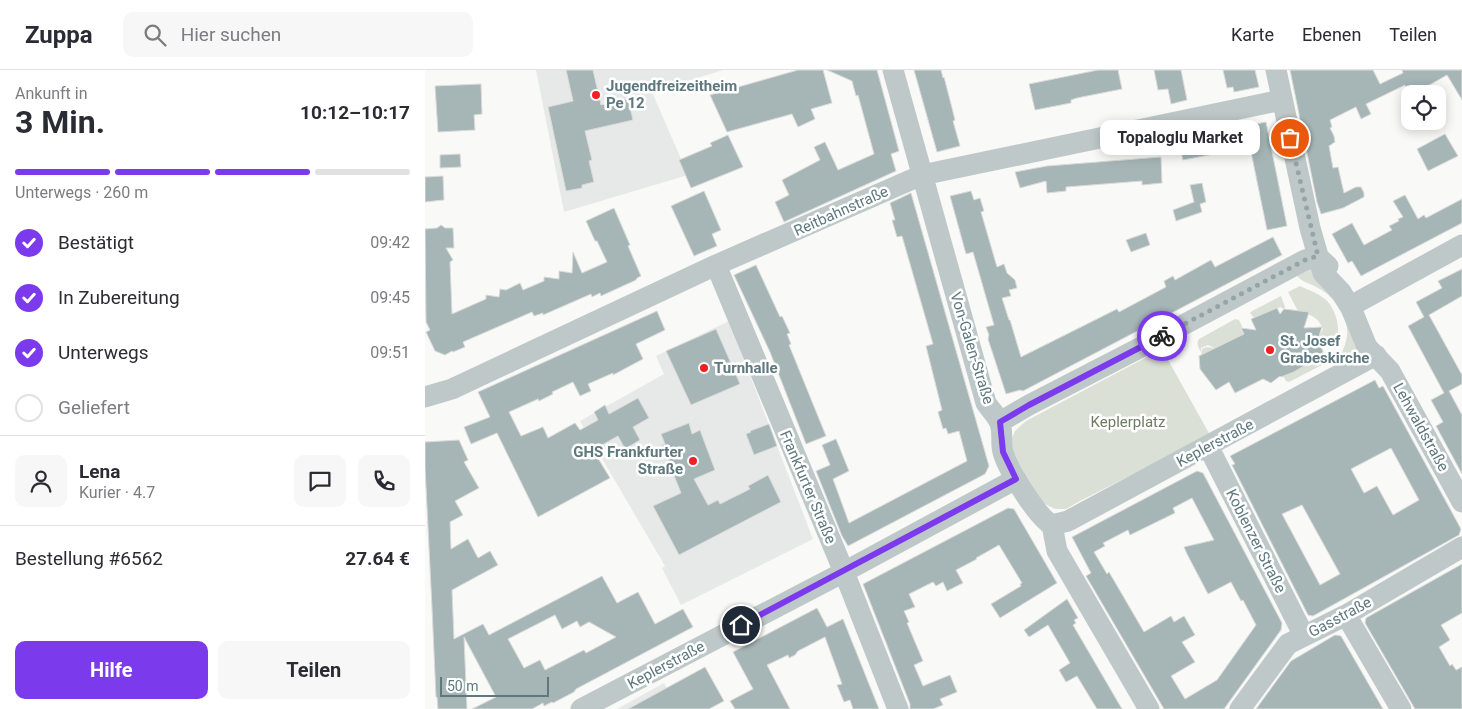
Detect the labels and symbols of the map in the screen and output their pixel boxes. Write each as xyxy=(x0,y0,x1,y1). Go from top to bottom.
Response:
place label: Jugendfreizeitheim Pe 12 xyxy=(606,77,737,112)
marker: Jugendfreizeitheim Pe 12 xyxy=(590,89,602,101)
pin xyxy=(1269,117,1311,159)
callout: Topaloglu Market xyxy=(1100,120,1260,156)
street label: Reitbahnstraße xyxy=(791,182,891,240)
street label: Von-Galen-Straße xyxy=(946,290,998,406)
courier xyxy=(1137,311,1187,361)
place label: St. Josef Grabeskirche xyxy=(1280,332,1369,367)
marker: St. Josef Grabeskirche xyxy=(1264,344,1276,356)
place label: Turnhalle xyxy=(714,359,778,377)
marker: Turnhalle xyxy=(698,362,710,374)
street label: Lehwaldstraße xyxy=(1389,380,1453,474)
park label: Keplerplatz xyxy=(1091,413,1165,431)
street label: Keplerstraße xyxy=(1173,415,1257,471)
street label: Frankfurter Straße xyxy=(776,428,840,546)
place label: GHS Frankfurter Straße xyxy=(573,443,683,478)
marker: GHS Frankfurter Straße xyxy=(687,455,699,467)
street label: Koblenzer Straße xyxy=(1222,486,1290,596)
street label: Gasstraße xyxy=(1305,593,1375,641)
pin xyxy=(720,604,762,646)
street label: Keplerstraße xyxy=(624,637,708,693)
scale bar xyxy=(440,674,549,697)

